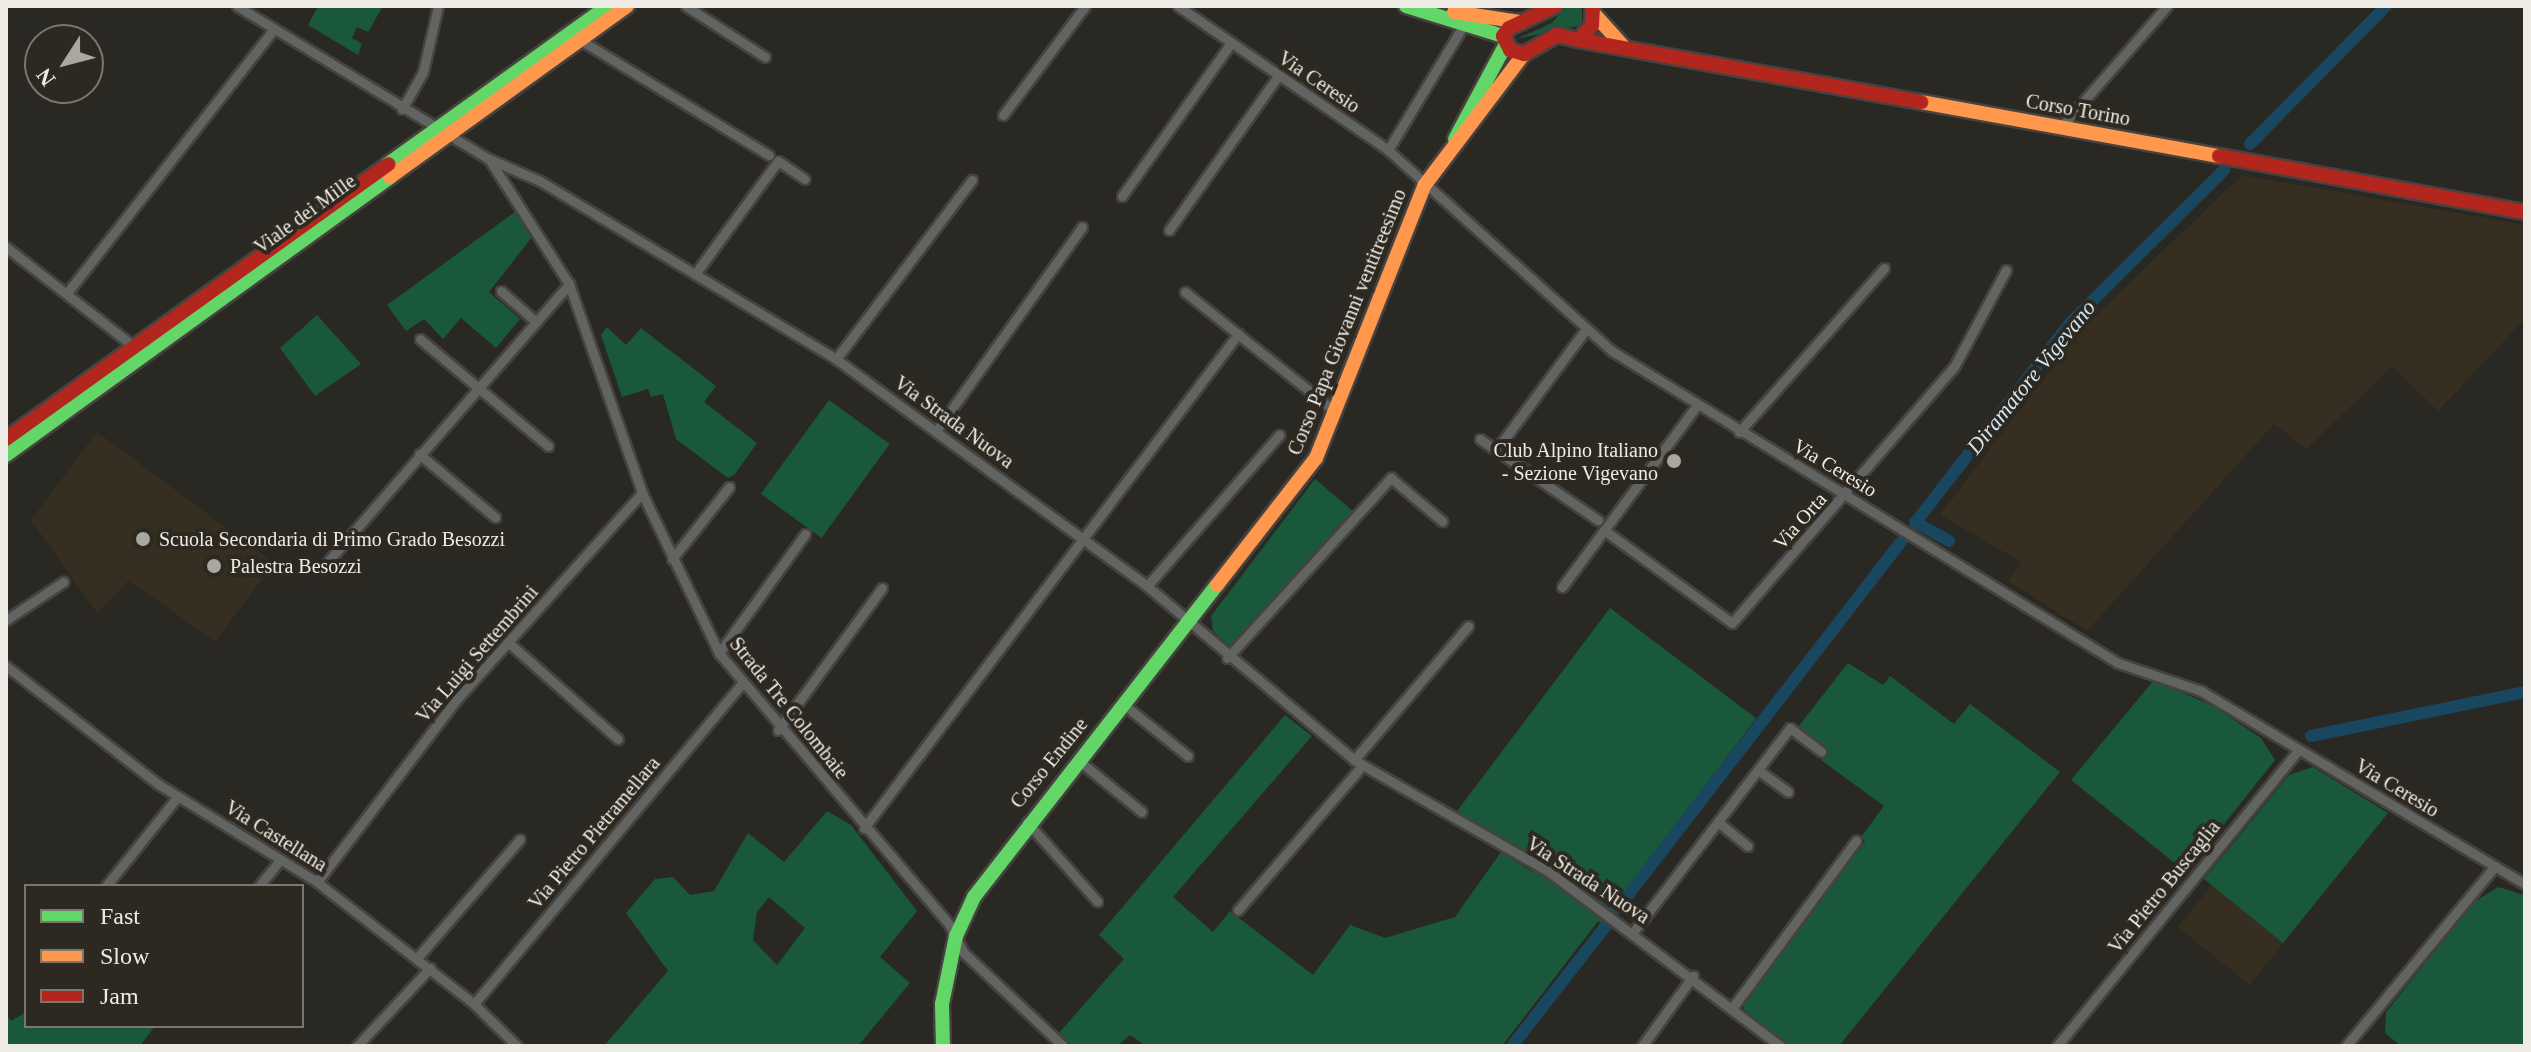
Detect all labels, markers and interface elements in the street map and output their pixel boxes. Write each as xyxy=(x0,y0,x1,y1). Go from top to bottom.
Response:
north arrow xyxy=(24,24,104,104)
street label: Via Ceresio xyxy=(1273,46,1365,118)
text: N xyxy=(31,63,61,91)
street label: Corso Torino xyxy=(2024,89,2132,131)
street label: Viale dei Mille xyxy=(249,169,361,259)
street label: Corso Papa Giovanni ventitreesimo xyxy=(1283,185,1411,459)
water label: Diramatore Vigevano xyxy=(1961,295,2101,459)
street label: Via Strada Nuova xyxy=(889,371,1019,473)
street label: Via Ceresio xyxy=(1789,434,1881,502)
place label: Club Alpino Italiano - Sezione Vigevano xyxy=(1492,438,1658,485)
marker: Club Alpino Italiano - Sezione Vigevano xyxy=(1665,452,1683,470)
street label: Via Orta xyxy=(1768,488,1832,554)
place label: Scuola Secondaria di Primo Grado Besozzi xyxy=(159,527,505,551)
marker: Scuola Secondaria di Primo Grado Besozzi xyxy=(134,530,152,548)
place label: Palestra Besozzi xyxy=(230,554,362,578)
marker: Palestra Besozzi xyxy=(205,557,223,575)
street label: Via Luigi Settembrini xyxy=(411,580,543,728)
street label: Strada Tre Colombaie xyxy=(724,632,854,784)
street label: Corso Endine xyxy=(1005,713,1093,813)
street label: Via Pietro Pietramellara xyxy=(523,752,665,914)
street label: Via Ceresio xyxy=(2351,754,2443,822)
street label: Via Castellana xyxy=(220,795,332,877)
street label: Via Pietro Buscaglia xyxy=(2103,816,2225,958)
street label: Via Strada Nuova xyxy=(1522,831,1654,929)
legend xyxy=(24,884,304,1028)
text: Fast xyxy=(100,903,140,929)
text: Slow xyxy=(100,943,149,969)
text: Jam xyxy=(100,983,139,1009)

